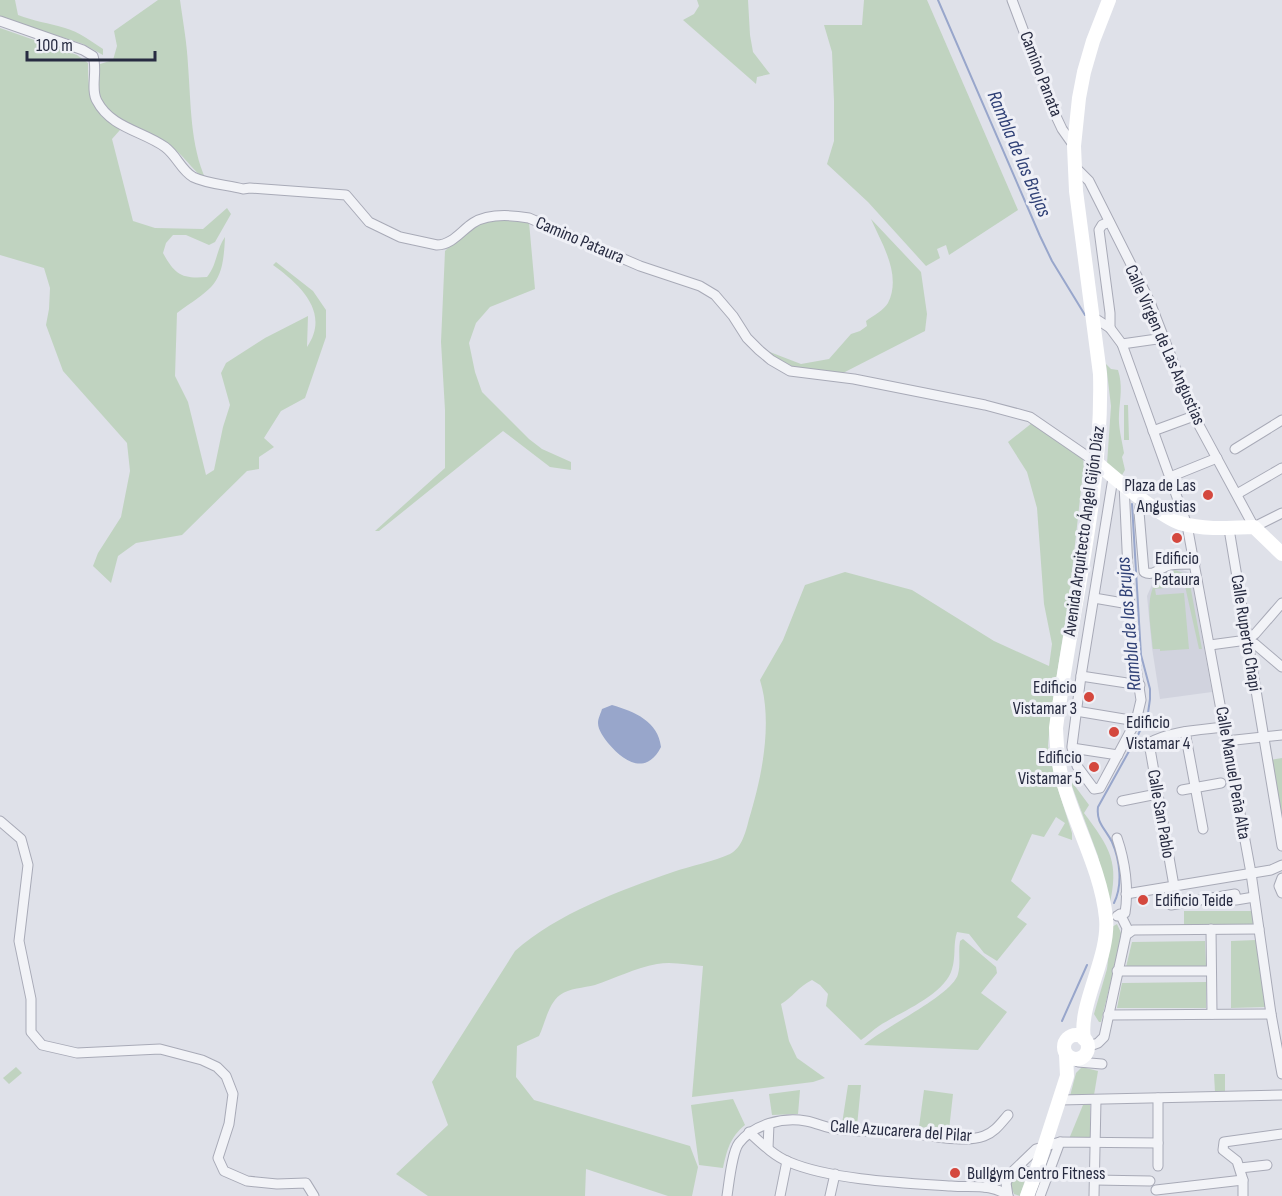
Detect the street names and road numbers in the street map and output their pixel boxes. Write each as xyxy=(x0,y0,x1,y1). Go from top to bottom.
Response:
street label: Camino Panata xyxy=(1015,28,1067,120)
street label: Camino Pataura xyxy=(533,212,628,268)
street label: Calle Virgen de Las Angustias xyxy=(1120,262,1210,428)
street label: Avenida Arquitecto Ángel Gijón Díaz xyxy=(1059,424,1109,638)
street label: Calle Ruperto Chapi xyxy=(1226,573,1266,693)
street label: Calle Manuel Peña Alta xyxy=(1211,705,1255,841)
street label: Calle San Pablo xyxy=(1143,768,1179,860)
street label: Calle Azucarera del Pilar xyxy=(829,1116,973,1146)

